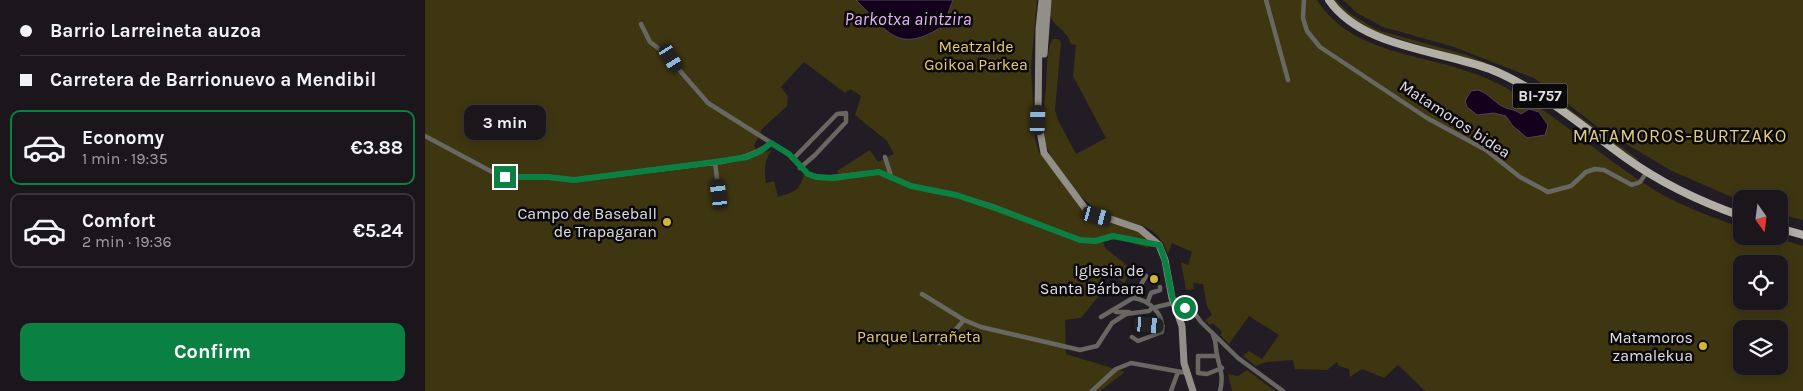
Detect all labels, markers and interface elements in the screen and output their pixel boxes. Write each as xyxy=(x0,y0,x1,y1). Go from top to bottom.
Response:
water label: Parkotxa aintzira xyxy=(844,8,972,30)
text: Barrio Larreineta auzoa xyxy=(50,20,261,42)
park label: Meatzalde Goikoa Parkea xyxy=(924,37,1028,74)
car xyxy=(656,41,685,75)
text: Carretera de Barrionuevo a Mendibil xyxy=(50,69,376,91)
street label: Matamoros bidea xyxy=(1396,76,1514,162)
road number: BI-757 xyxy=(1513,84,1567,108)
callout: 3 min xyxy=(464,104,546,140)
car xyxy=(1029,105,1046,135)
text: 3 min xyxy=(483,113,527,132)
icon: car xyxy=(22,125,67,170)
district label: MATAMOROS-BURTZAKO xyxy=(1573,125,1787,147)
text: Economy xyxy=(82,127,164,149)
text: €3.88 xyxy=(350,137,403,159)
text: 1 min · 19:35 xyxy=(82,149,168,168)
route end xyxy=(494,166,516,188)
car xyxy=(709,178,728,210)
north arrow xyxy=(1733,190,1787,245)
map controls xyxy=(1733,190,1788,375)
place label: Campo de Baseball de Trapagaran xyxy=(517,204,657,241)
car xyxy=(1080,205,1113,227)
icon: car xyxy=(22,208,67,253)
text: Comfort xyxy=(82,210,156,232)
marker: Campo de Baseball de Trapagaran xyxy=(661,216,673,228)
text: €5.24 xyxy=(353,220,403,242)
text: 2 min · 19:36 xyxy=(82,232,172,251)
button: locate xyxy=(1733,255,1788,310)
place label: Iglesia de Santa Bárbara xyxy=(1040,261,1144,298)
marker: Iglesia de Santa Bárbara xyxy=(1148,273,1160,285)
route start xyxy=(1174,297,1196,319)
car xyxy=(1133,316,1164,334)
button: layers xyxy=(1733,320,1788,375)
button: Confirm xyxy=(20,323,405,381)
park label: Parque Larrañeta xyxy=(857,327,981,346)
place label: Matamoros zamalekua xyxy=(1609,328,1693,365)
marker: Matamoros zamalekua xyxy=(1697,340,1709,352)

